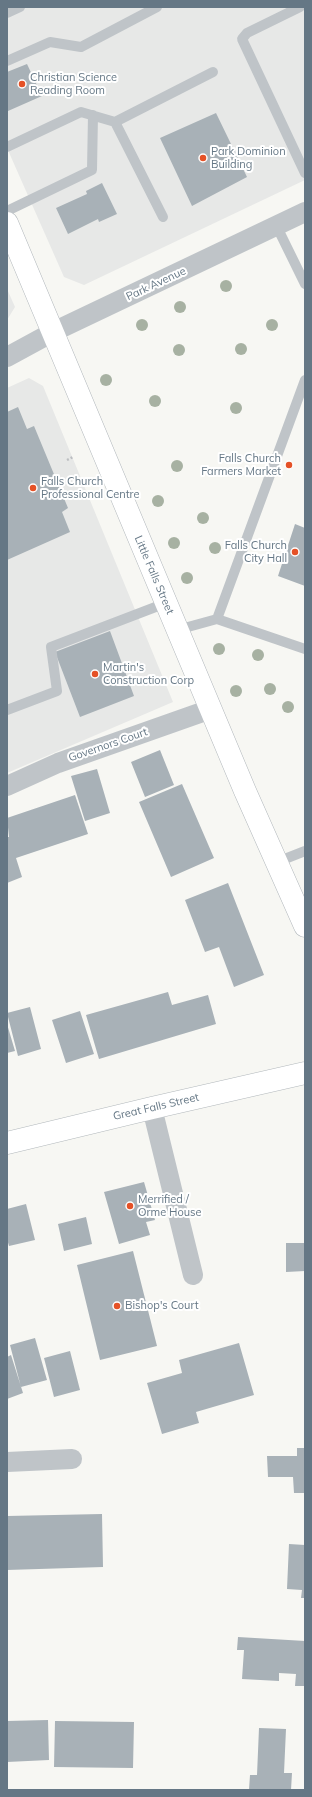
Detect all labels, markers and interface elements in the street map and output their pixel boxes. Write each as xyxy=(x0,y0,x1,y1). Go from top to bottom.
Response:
place label: Christian Science Reading Room xyxy=(30,71,117,97)
marker: Christian Science Reading Room xyxy=(17,79,27,89)
place label: Park Dominion Building xyxy=(211,145,286,171)
marker: Park Dominion Building xyxy=(198,153,208,163)
street label: Park Avenue xyxy=(124,264,188,304)
place label: Falls Church Farmers Market xyxy=(201,452,281,478)
marker: Falls Church Farmers Market xyxy=(284,460,294,470)
place label: Falls Church Professional Centre xyxy=(41,475,139,501)
marker: Falls Church Professional Centre xyxy=(28,483,38,493)
street label: Little Falls Street xyxy=(131,534,177,616)
place label: Falls Church City Hall xyxy=(225,539,287,565)
marker: Falls Church City Hall xyxy=(290,547,300,557)
place label: Martin's Construction Corp xyxy=(103,661,194,687)
marker: Martin's Construction Corp xyxy=(90,669,100,679)
street label: Governors Court xyxy=(67,725,149,765)
street label: Great Falls Street xyxy=(112,1091,200,1123)
place label: Merrified / Orme House xyxy=(138,1193,201,1219)
marker: Merrified / Orme House xyxy=(125,1201,135,1211)
place label: Bishop's Court xyxy=(125,1299,199,1313)
marker: Bishop's Court xyxy=(112,1301,122,1311)

